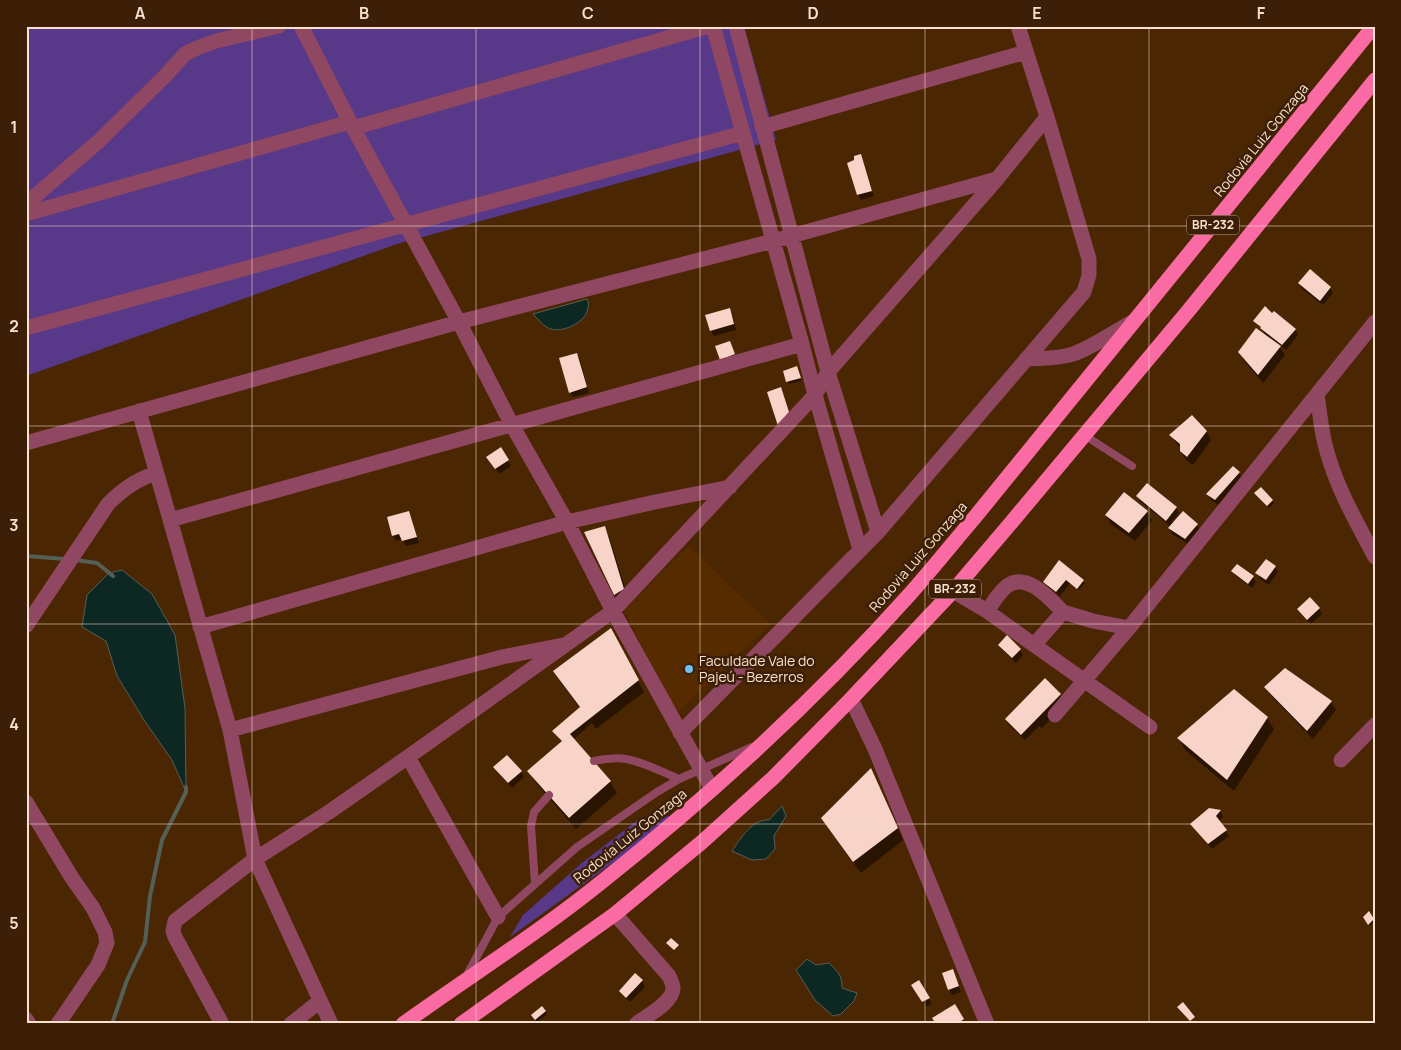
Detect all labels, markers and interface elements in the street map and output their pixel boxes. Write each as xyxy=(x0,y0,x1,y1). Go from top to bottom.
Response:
text: A xyxy=(135,2,146,24)
text: B xyxy=(359,2,369,24)
text: C xyxy=(582,2,594,24)
text: D xyxy=(807,2,819,24)
text: E xyxy=(1032,2,1042,24)
text: F xyxy=(1257,2,1266,24)
street label: Rodovia Luiz Gonzaga xyxy=(1209,79,1312,200)
text: 1 xyxy=(10,116,18,138)
road number: BR-232 xyxy=(1187,216,1239,234)
text: 2 xyxy=(9,315,19,337)
street label: Rodovia Luiz Gonzaga xyxy=(864,497,971,616)
text: 3 xyxy=(9,514,19,536)
road number: BR-232 xyxy=(929,580,981,598)
place label: Faculdade Vale do Pajeú - Bezerros xyxy=(699,651,815,686)
marker: Faculdade Vale do Pajeú - Bezerros xyxy=(683,663,695,675)
text: 4 xyxy=(9,713,19,735)
street label: Rodovia Luiz Gonzaga xyxy=(569,784,690,887)
text: 5 xyxy=(9,912,19,934)

